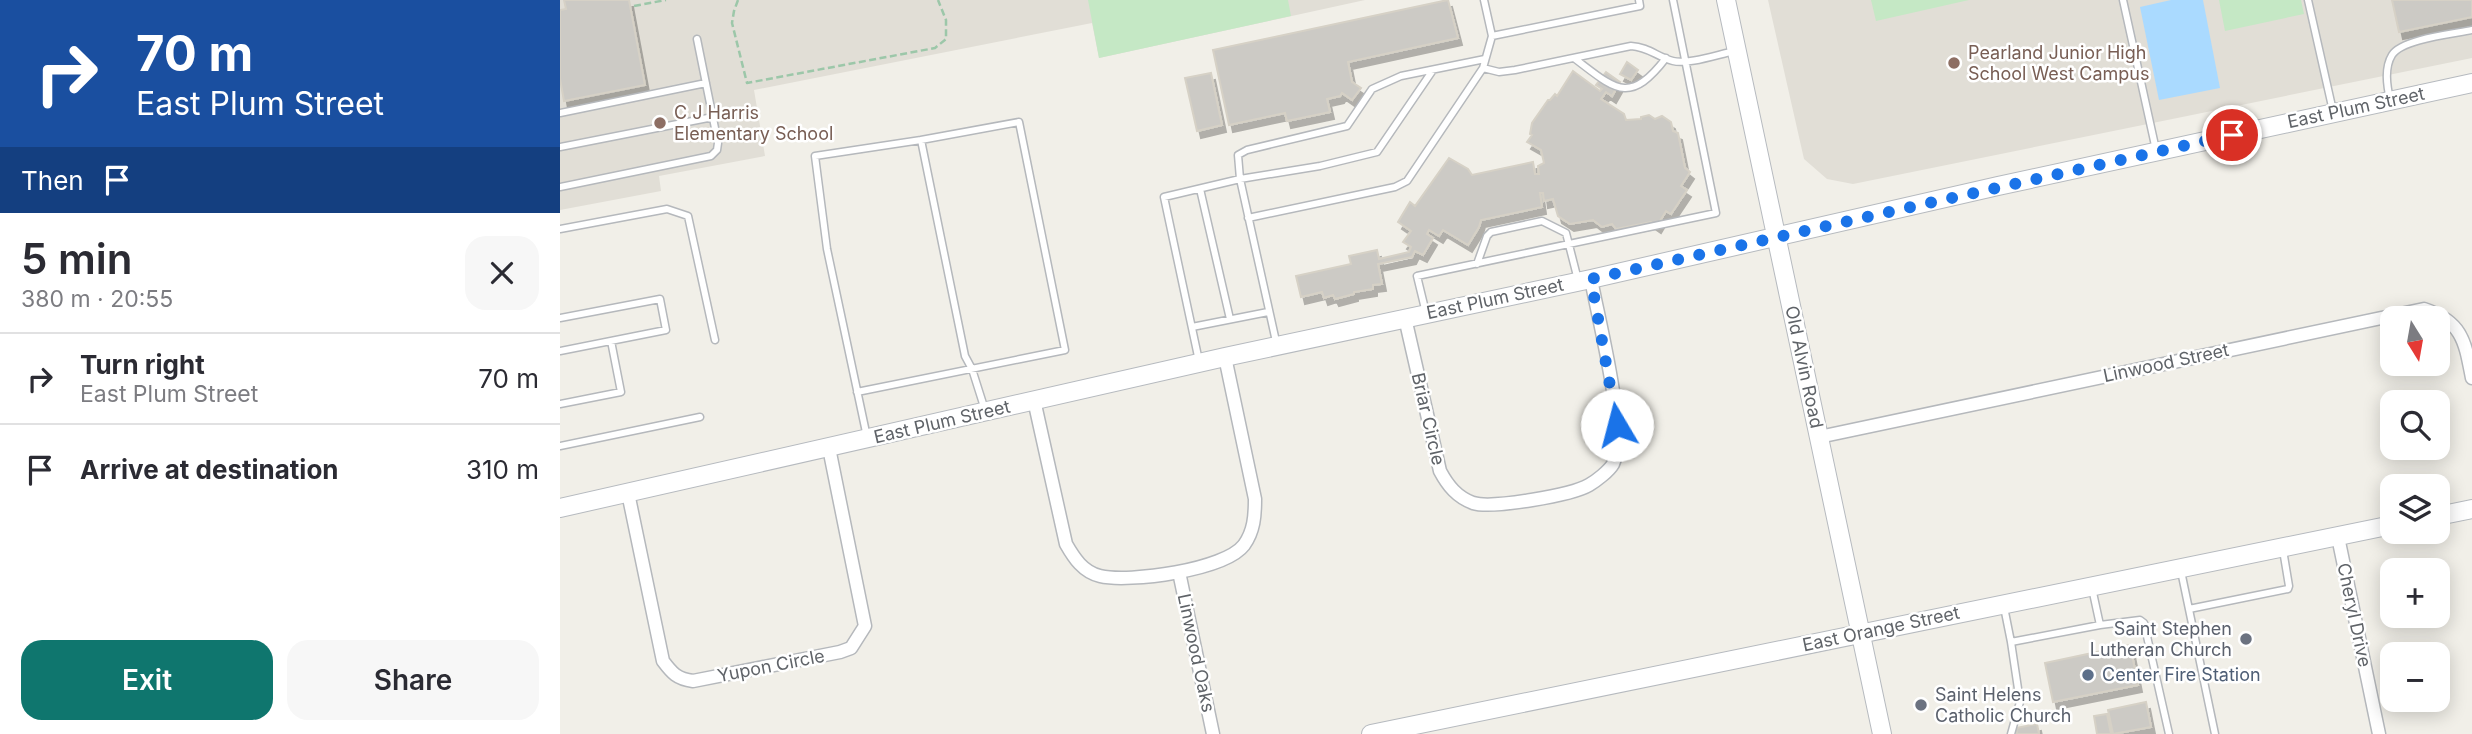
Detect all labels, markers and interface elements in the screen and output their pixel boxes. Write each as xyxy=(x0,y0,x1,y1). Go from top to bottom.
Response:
text: 70 m xyxy=(136,24,253,83)
icon: right xyxy=(21,28,112,119)
place label: Pearland Junior High School West Campus xyxy=(1968,42,2149,84)
marker: Pearland Junior High School West Campus xyxy=(1946,55,1962,71)
street label: East Plum Street xyxy=(2285,83,2426,132)
text: East Plum Street xyxy=(136,84,384,123)
place label: C J Harris Elementary School xyxy=(674,102,833,144)
pin xyxy=(2202,105,2262,165)
marker: C J Harris Elementary School xyxy=(652,115,668,131)
icon: arrive xyxy=(2213,116,2251,154)
icon: arrive xyxy=(98,161,136,199)
text: Then xyxy=(21,165,84,196)
text: 5 min xyxy=(21,233,133,284)
button: close xyxy=(465,236,539,310)
street label: East Plum Street xyxy=(1424,274,1565,323)
text: 380 m · 20:55 xyxy=(21,285,173,313)
street label: Old Alvin Road xyxy=(1781,304,1828,430)
north arrow xyxy=(2380,306,2450,376)
map controls xyxy=(2380,306,2450,712)
street label: Linwood Street xyxy=(2101,339,2231,386)
text: Turn right xyxy=(80,349,205,380)
icon: right xyxy=(21,360,59,398)
text: 70 m xyxy=(478,363,539,394)
street label: Briar Circle xyxy=(1408,371,1449,467)
text: East Plum Street xyxy=(80,380,258,408)
position arrow xyxy=(1580,388,1654,462)
button: search xyxy=(2380,390,2450,460)
street label: East Plum Street xyxy=(872,396,1012,447)
icon: arrive xyxy=(21,451,59,489)
text: Arrive at destination xyxy=(80,454,339,485)
text: 310 m xyxy=(466,454,539,485)
button: layers xyxy=(2380,474,2450,544)
button: + xyxy=(2380,558,2450,628)
street label: Cheryl Drive xyxy=(2333,561,2376,669)
street label: Linwood Oaks xyxy=(1174,592,1219,714)
street label: East Orange Street xyxy=(1800,602,1961,655)
place label: Saint Stephen Lutheran Church xyxy=(2090,618,2232,660)
marker: Saint Stephen Lutheran Church xyxy=(2238,631,2254,647)
button: Exit xyxy=(21,640,273,720)
button: Share xyxy=(287,640,539,720)
button: − xyxy=(2380,642,2450,712)
street label: Yupon Circle xyxy=(716,645,826,686)
place label: Center Fire Station xyxy=(2102,664,2261,685)
marker: Center Fire Station xyxy=(2080,667,2096,683)
place label: Saint Helens Catholic Church xyxy=(1935,684,2072,726)
marker: Saint Helens Catholic Church xyxy=(1913,697,1929,713)

